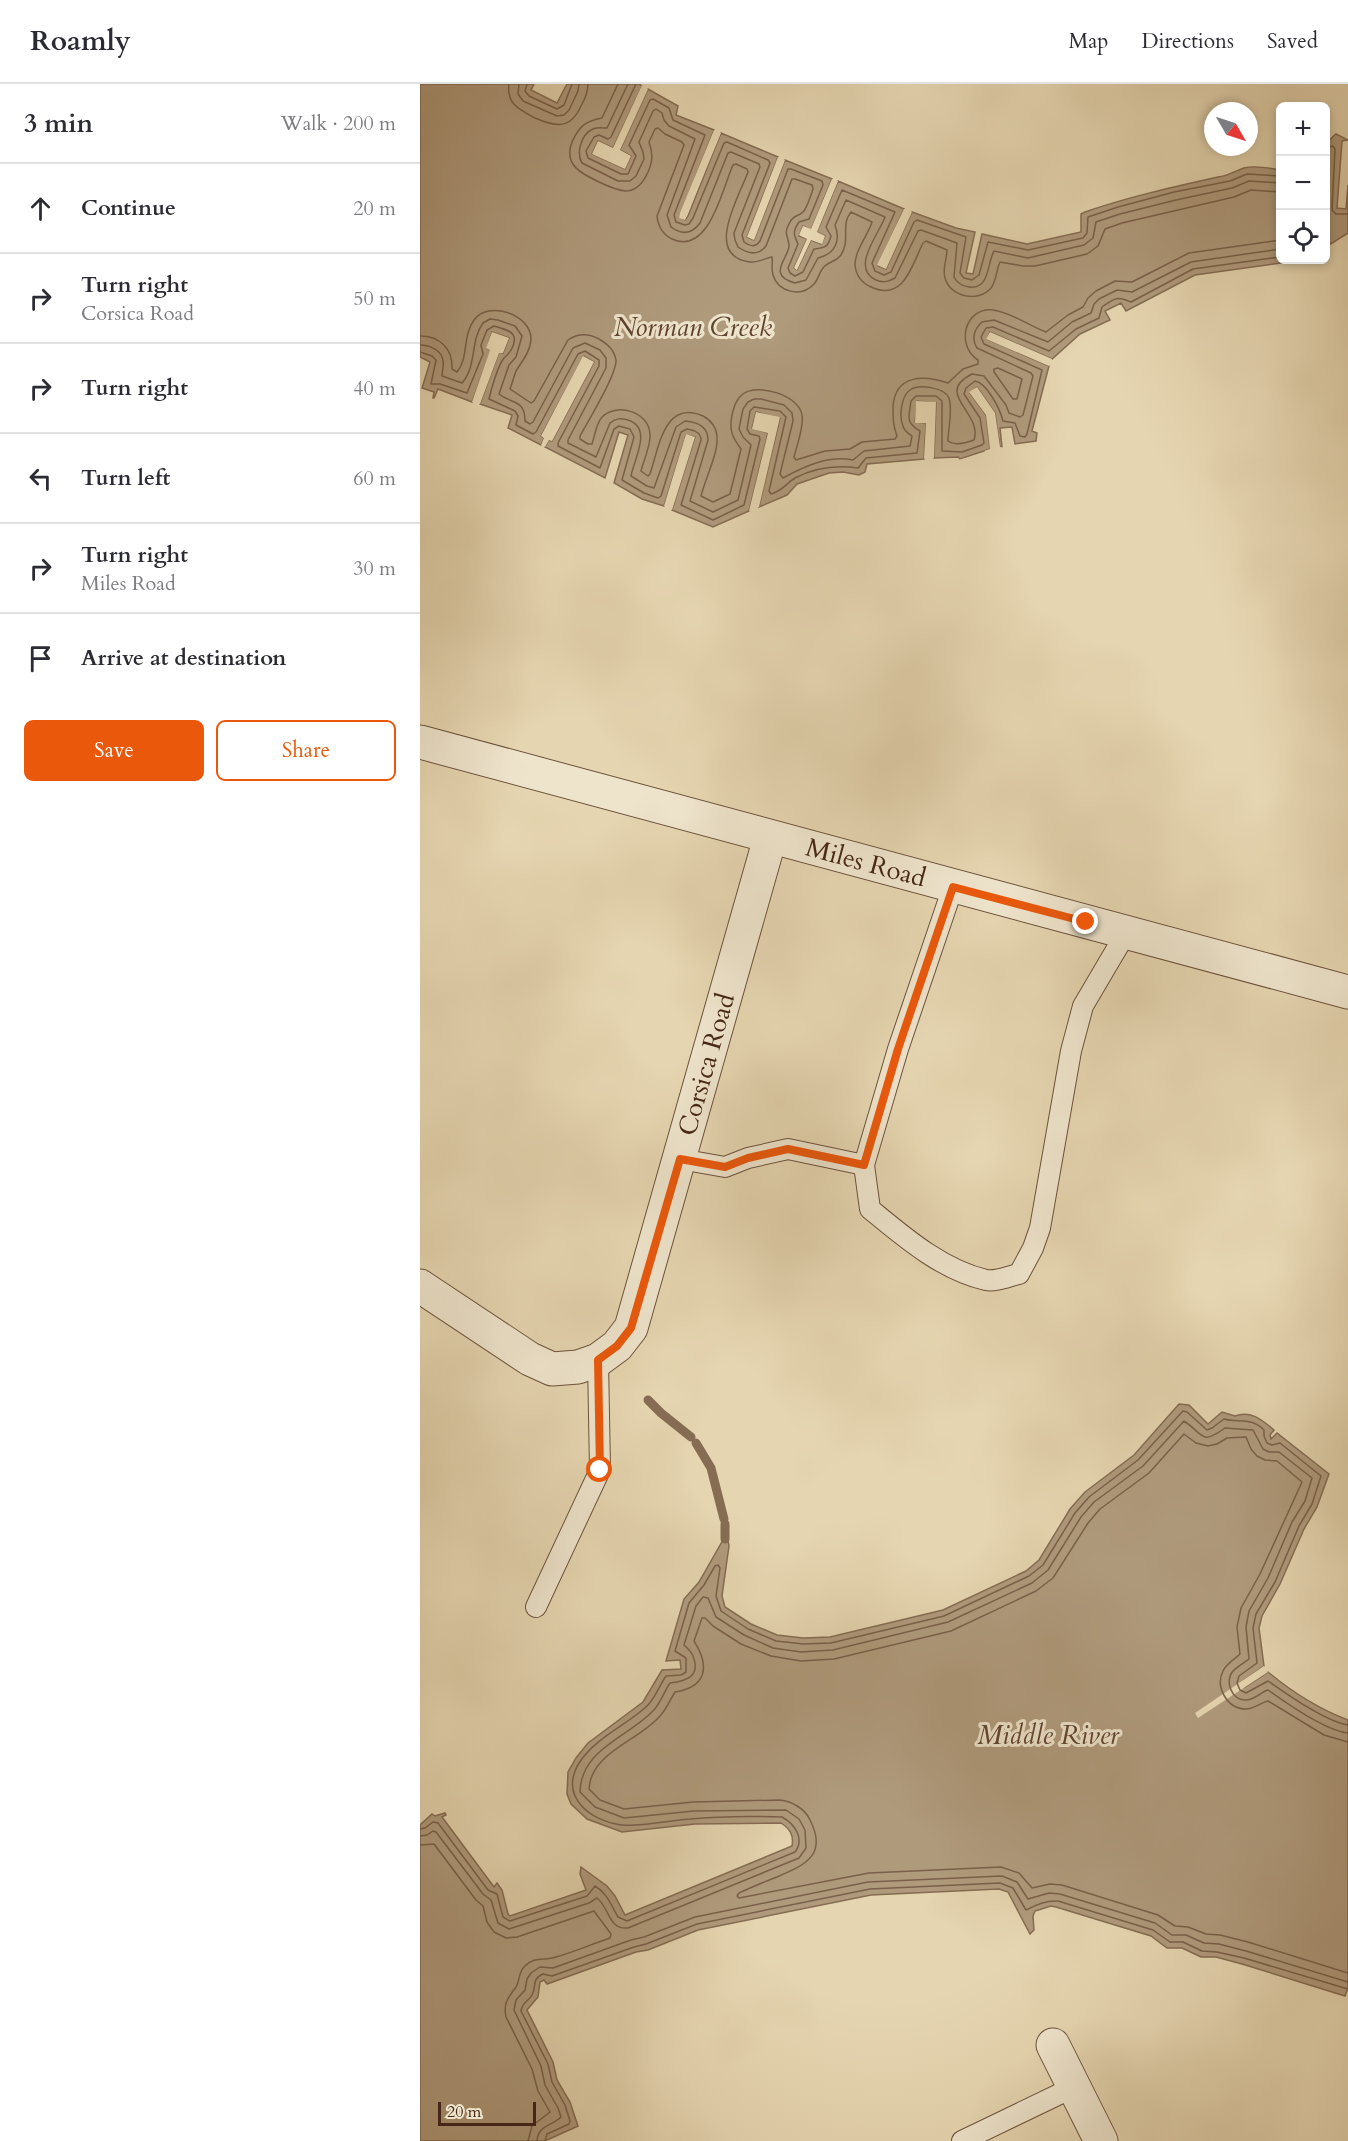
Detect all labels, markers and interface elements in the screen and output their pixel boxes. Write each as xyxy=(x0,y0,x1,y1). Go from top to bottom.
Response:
text: Roamly xyxy=(30,22,131,60)
text: Map xyxy=(1068,27,1108,56)
text: Directions xyxy=(1141,27,1234,56)
text: Saved xyxy=(1267,27,1318,56)
north arrow xyxy=(1204,102,1258,156)
map controls xyxy=(1276,102,1330,264)
button: + xyxy=(1276,102,1330,156)
text: 3 min xyxy=(24,106,93,141)
text: Walk · 200 m xyxy=(281,110,396,137)
button: − xyxy=(1276,156,1330,210)
icon: ahead xyxy=(24,192,57,225)
text: Continue xyxy=(81,193,176,223)
text: 20 m xyxy=(353,195,396,222)
button: locate xyxy=(1276,210,1330,264)
text: Turn right xyxy=(81,270,188,300)
icon: right xyxy=(24,282,57,315)
text: 50 m xyxy=(353,285,396,312)
text: Corsica Road xyxy=(81,300,194,327)
water label: Norman Creek xyxy=(614,309,773,346)
icon: right xyxy=(24,372,57,405)
text: Turn right xyxy=(81,373,188,403)
text: 40 m xyxy=(353,375,396,402)
icon: left xyxy=(24,462,57,495)
text: Turn left xyxy=(81,463,170,493)
text: 60 m xyxy=(353,465,396,492)
text: Turn right xyxy=(81,540,188,570)
icon: right xyxy=(24,552,57,585)
text: 30 m xyxy=(353,555,396,582)
text: Miles Road xyxy=(81,570,176,597)
icon: arrive xyxy=(24,642,57,675)
text: Arrive at destination xyxy=(81,643,286,673)
button: Save xyxy=(24,720,204,781)
button: Share xyxy=(216,720,396,781)
street label: Miles Road xyxy=(802,830,930,896)
route end xyxy=(1072,908,1098,934)
street label: Corsica Road xyxy=(669,989,743,1140)
route start xyxy=(586,1456,612,1482)
water label: Middle River xyxy=(977,1717,1120,1754)
scale bar xyxy=(438,2099,536,2126)
text: 20 m xyxy=(447,2101,481,2123)

